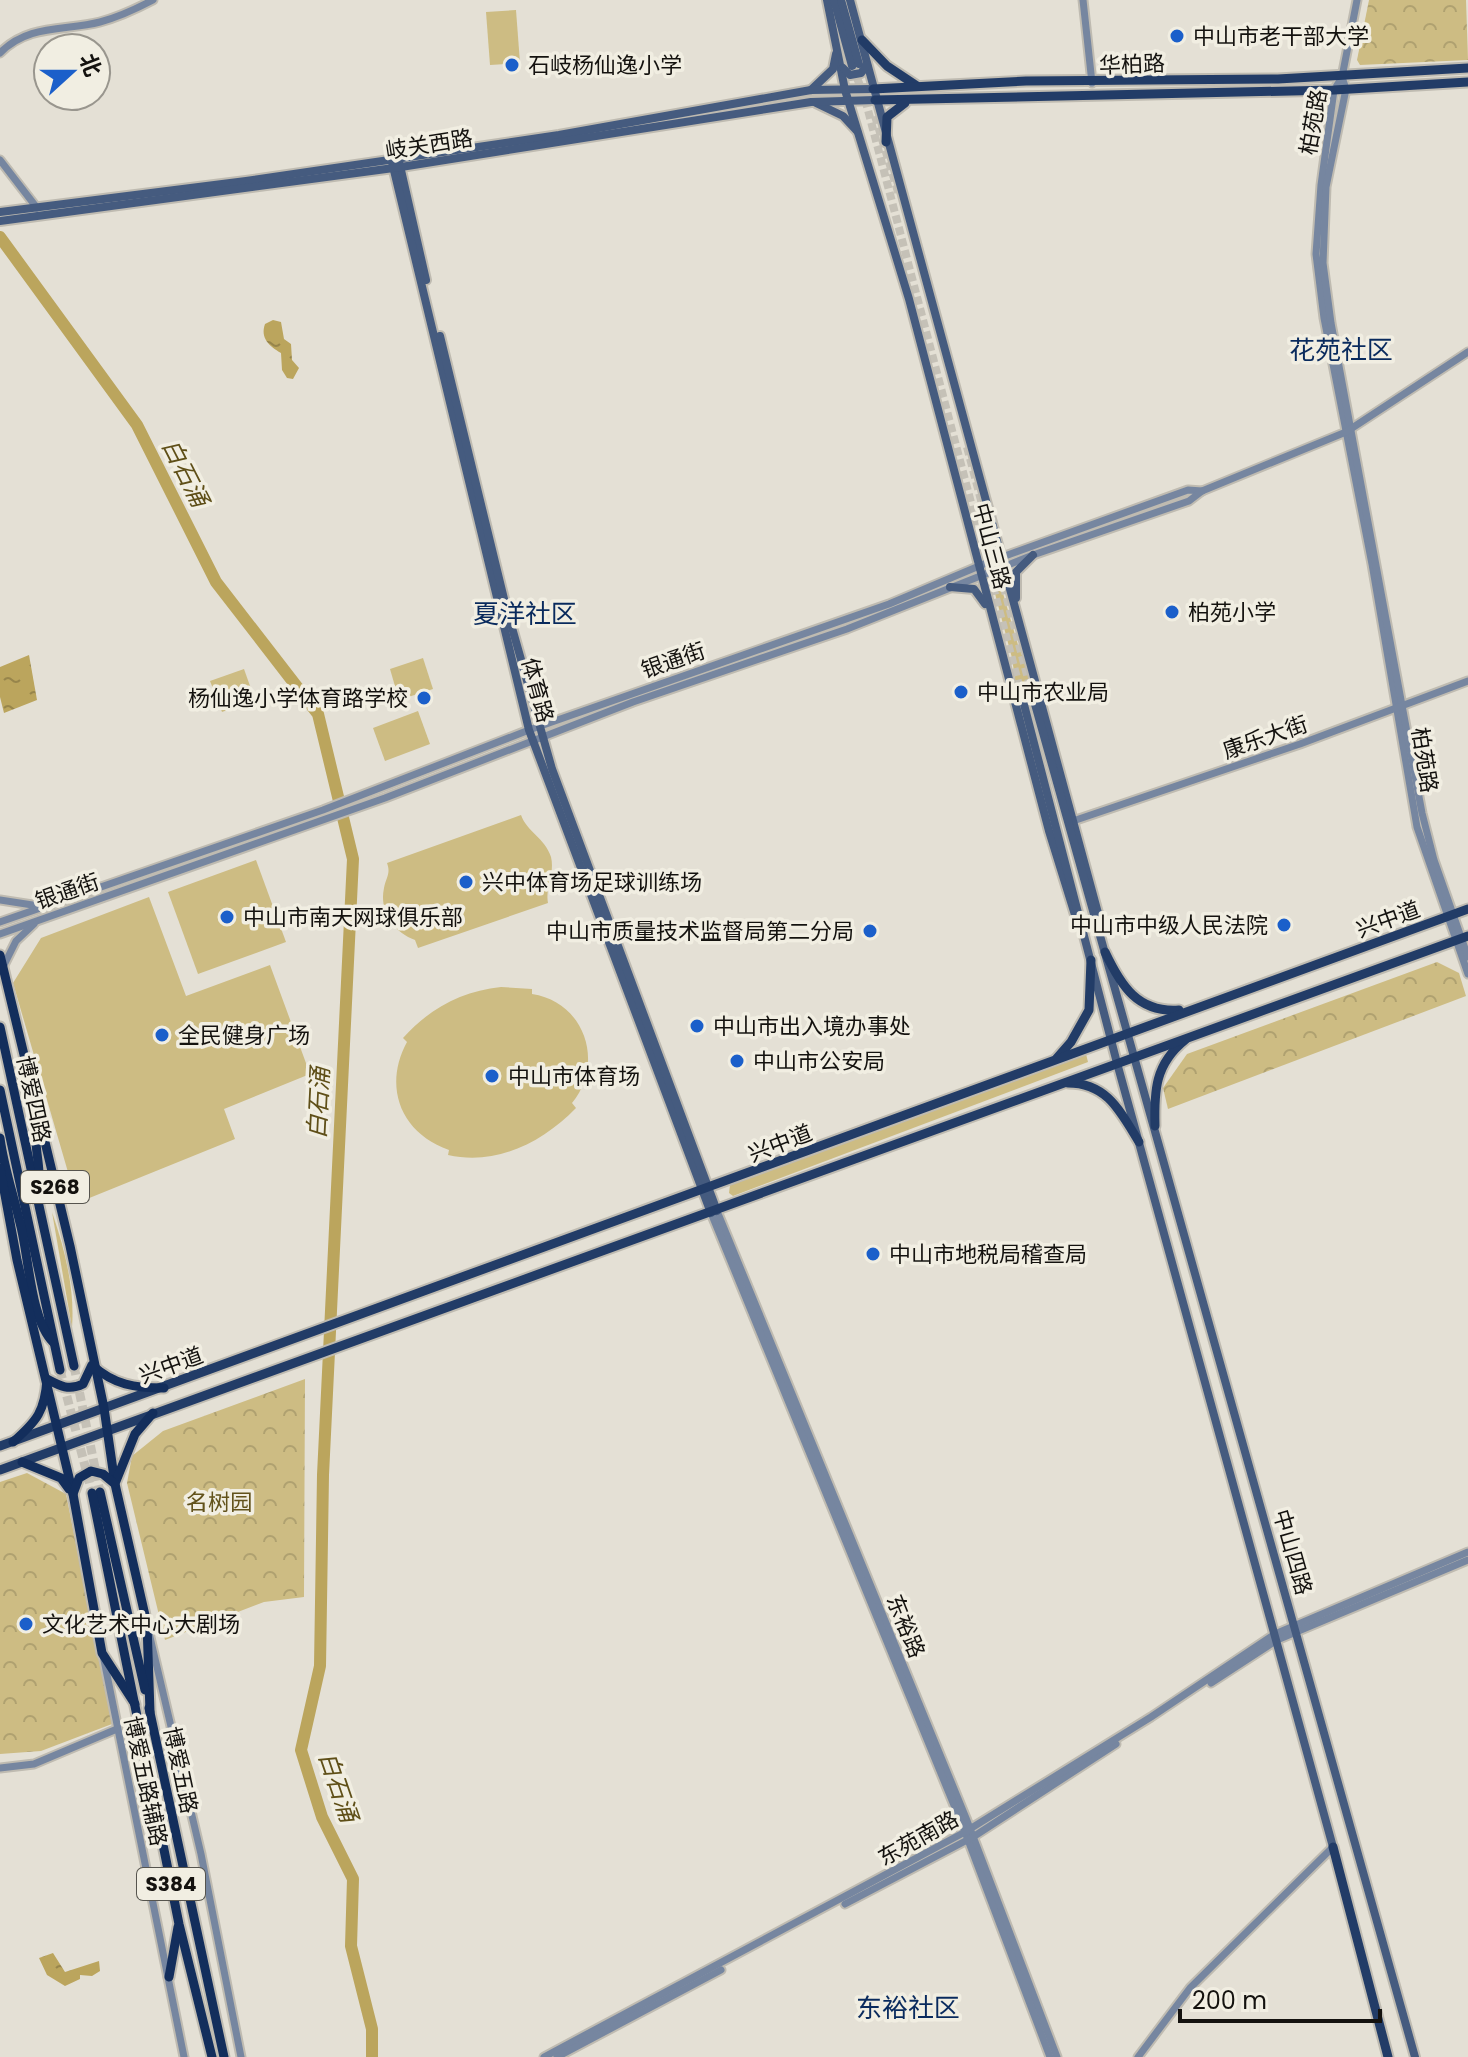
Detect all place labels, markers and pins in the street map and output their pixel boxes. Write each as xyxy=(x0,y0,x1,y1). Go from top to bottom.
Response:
place label: 中山市老干部大学 xyxy=(1193,21,1369,52)
marker: 中山市老干部大学 xyxy=(1168,27,1186,45)
place label: 石岐杨仙逸小学 xyxy=(528,50,682,81)
marker: 石岐杨仙逸小学 xyxy=(503,56,521,74)
place label: 柏苑小学 xyxy=(1188,597,1276,628)
marker: 柏苑小学 xyxy=(1163,603,1181,621)
place label: 中山市农业局 xyxy=(977,677,1109,708)
place label: 杨仙逸小学体育路学校 xyxy=(188,683,408,714)
marker: 中山市农业局 xyxy=(952,683,970,701)
marker: 杨仙逸小学体育路学校 xyxy=(415,689,433,707)
place label: 兴中体育场足球训练场 xyxy=(482,867,702,898)
marker: 兴中体育场足球训练场 xyxy=(457,873,475,891)
place label: 中山市南天网球俱乐部 xyxy=(243,902,463,933)
marker: 中山市南天网球俱乐部 xyxy=(218,908,236,926)
place label: 中山市中级人民法院 xyxy=(1070,910,1268,941)
place label: 中山市质量技术监督局第二分局 xyxy=(546,916,854,947)
marker: 中山市中级人民法院 xyxy=(1275,916,1293,934)
marker: 中山市质量技术监督局第二分局 xyxy=(861,922,879,940)
place label: 中山市出入境办事处 xyxy=(713,1011,911,1042)
marker: 中山市出入境办事处 xyxy=(688,1017,706,1035)
place label: 全民健身广场 xyxy=(178,1020,310,1051)
marker: 全民健身广场 xyxy=(153,1026,171,1044)
place label: 中山市公安局 xyxy=(753,1046,885,1077)
marker: 中山市公安局 xyxy=(728,1052,746,1070)
place label: 中山市体育场 xyxy=(508,1061,640,1092)
marker: 中山市体育场 xyxy=(483,1067,501,1085)
place label: 中山市地税局稽查局 xyxy=(889,1239,1087,1270)
marker: 中山市地税局稽查局 xyxy=(864,1245,882,1263)
place label: 文化艺术中心大剧场 xyxy=(42,1609,240,1640)
marker: 文化艺术中心大剧场 xyxy=(17,1615,35,1633)

